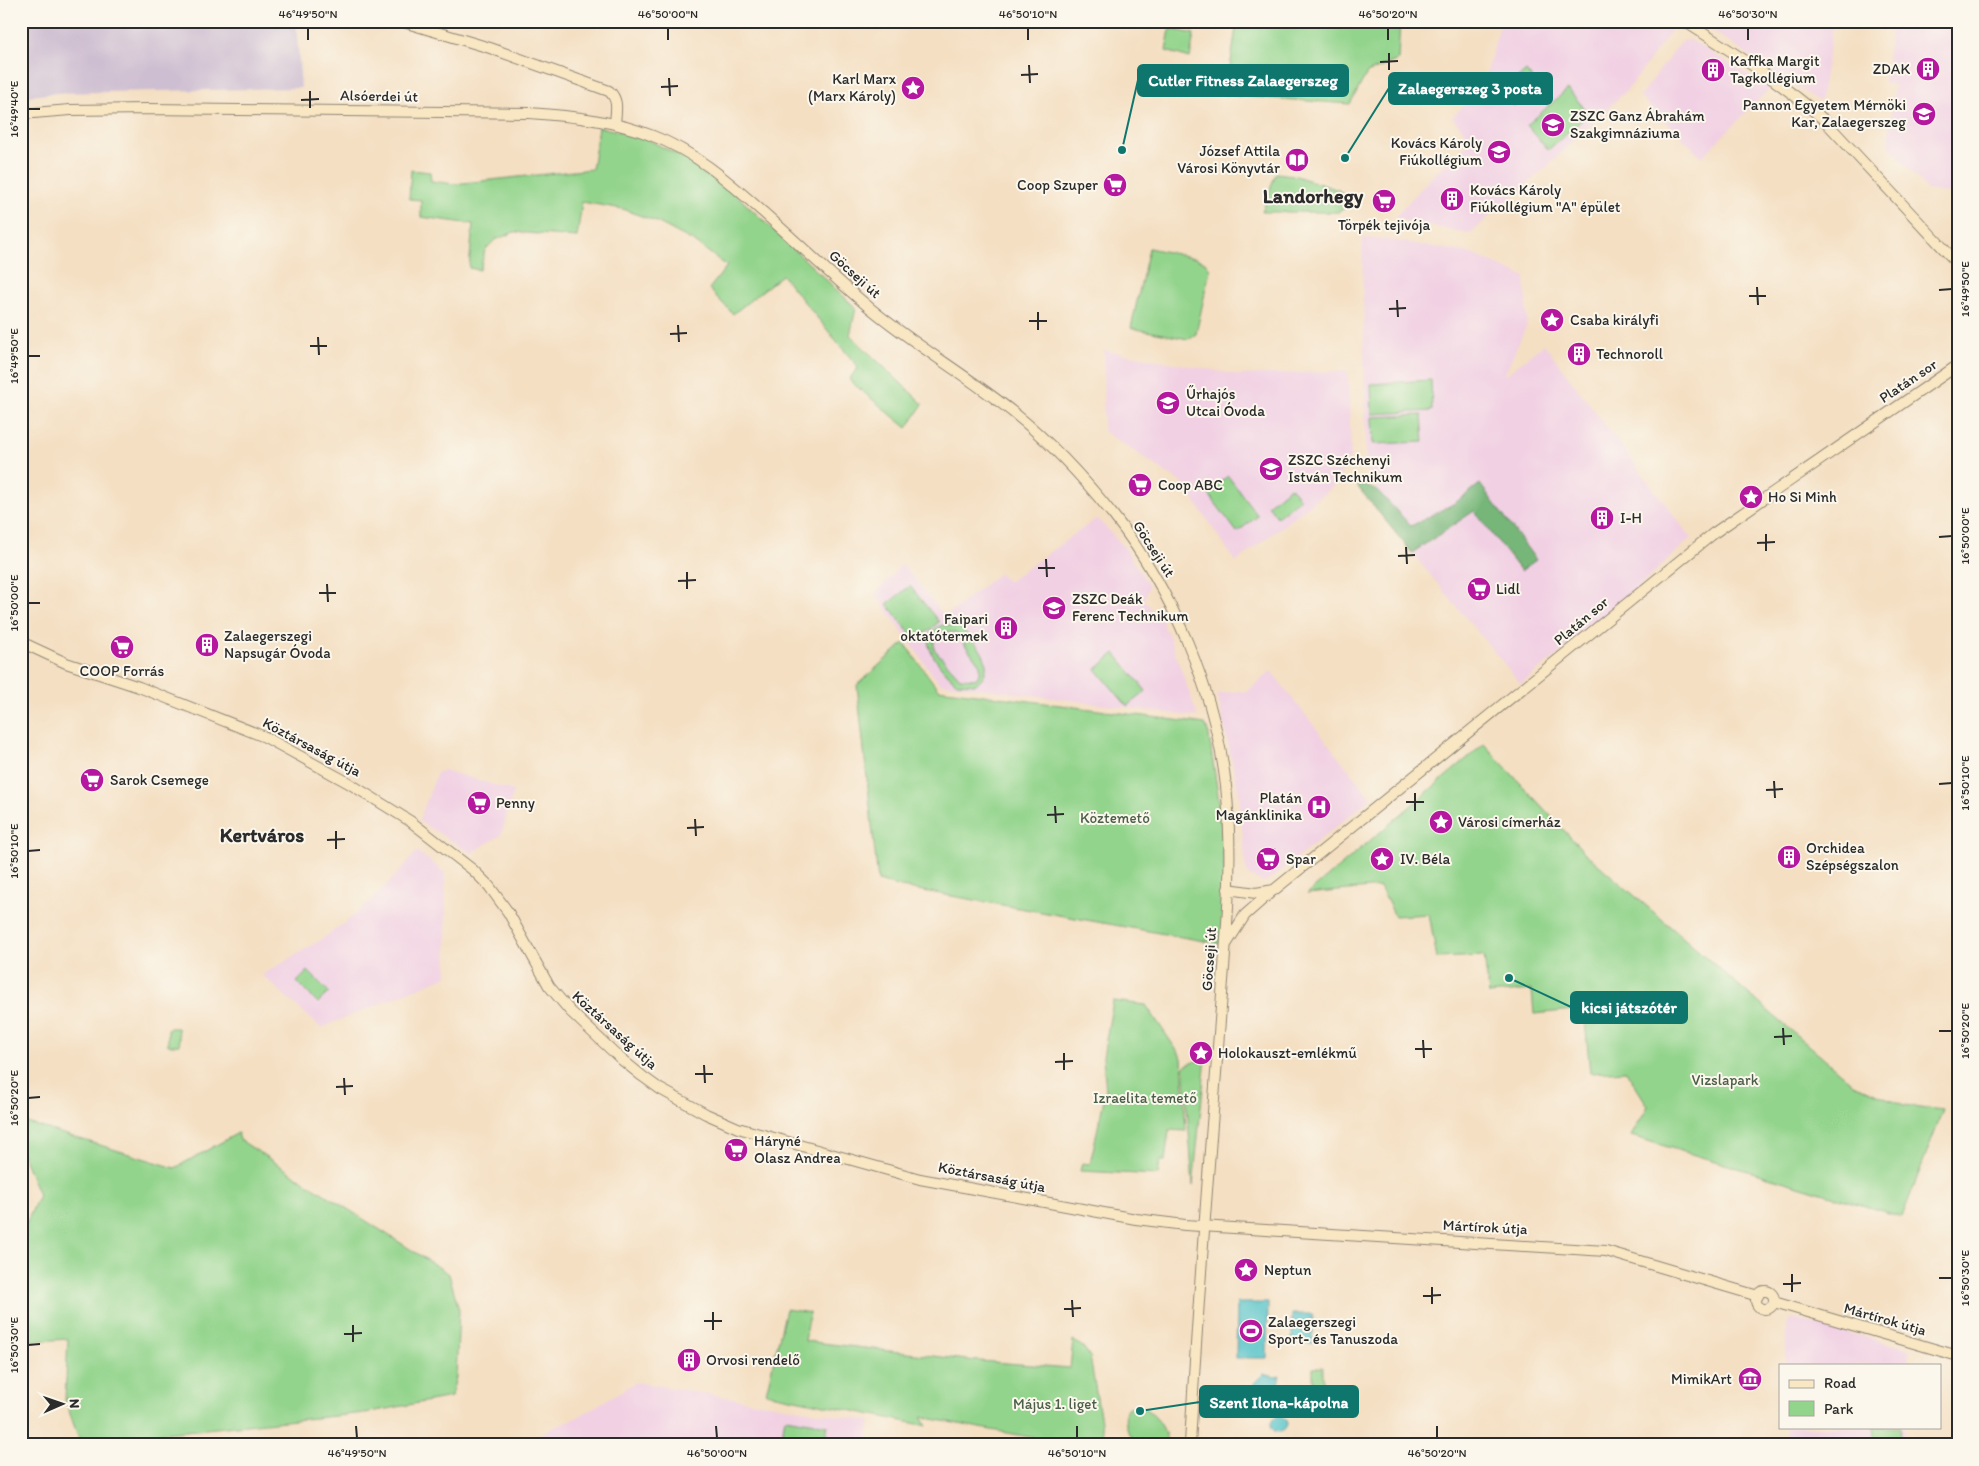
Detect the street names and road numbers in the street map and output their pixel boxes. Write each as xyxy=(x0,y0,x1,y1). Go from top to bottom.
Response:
street label: Alsóerdei út xyxy=(340,86,418,106)
street label: Göcseji út xyxy=(825,246,885,302)
street label: Platán sor xyxy=(1876,355,1941,407)
street label: Göcseji út xyxy=(1129,517,1179,581)
street label: Platán sor xyxy=(1550,593,1612,649)
street label: Köztársaság útja xyxy=(260,713,364,781)
street label: Göcseji út xyxy=(1198,926,1220,991)
street label: Köztársaság útja xyxy=(569,987,662,1073)
street label: Köztársaság útja xyxy=(937,1158,1047,1196)
street label: Mártírok útja xyxy=(1442,1216,1528,1238)
street label: Mártírok útja xyxy=(1842,1299,1929,1340)

